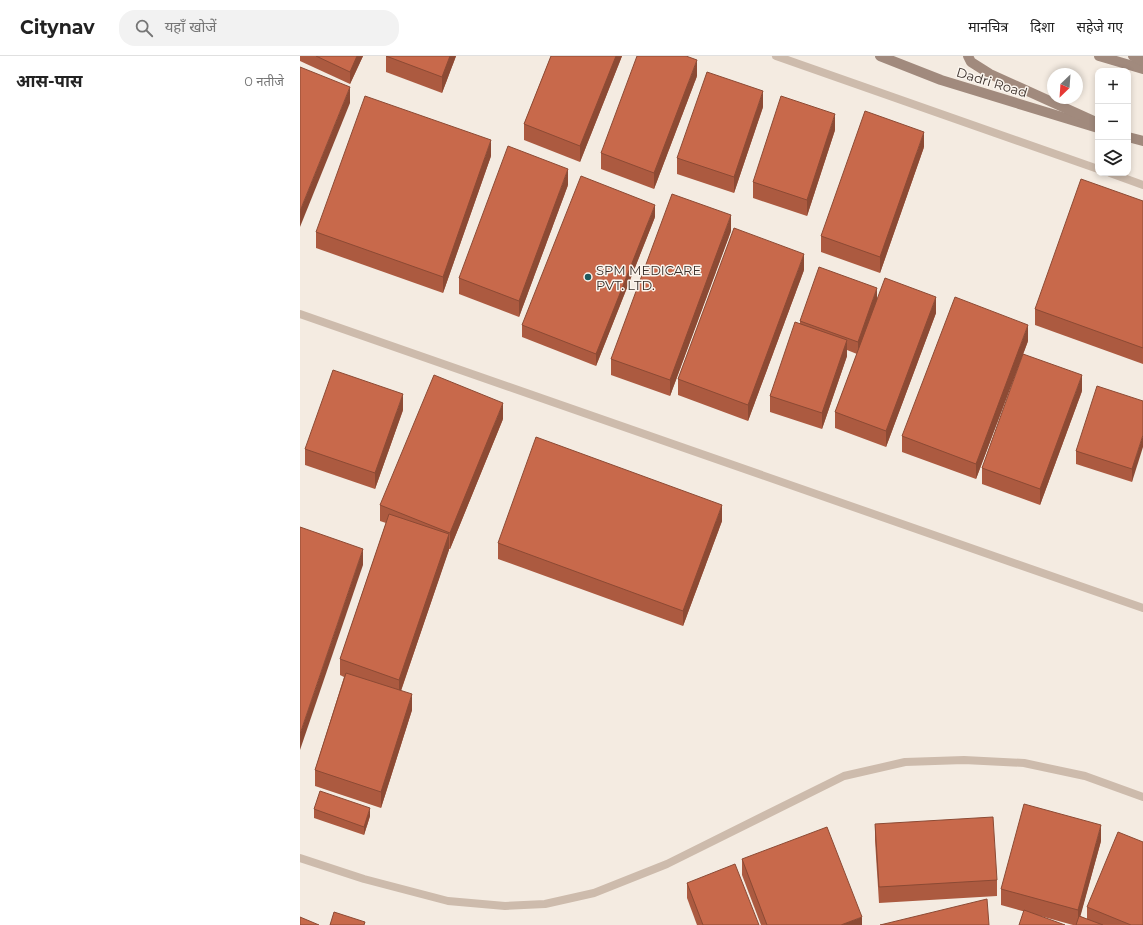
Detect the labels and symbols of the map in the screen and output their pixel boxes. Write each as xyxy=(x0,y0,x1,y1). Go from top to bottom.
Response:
street label: Dadri Road xyxy=(955,64,1029,100)
north arrow xyxy=(1047,68,1083,104)
place label: SPM MEDICARE PVT. LTD. xyxy=(596,262,701,293)
marker: SPM MEDICARE PVT. LTD. xyxy=(583,272,593,282)

